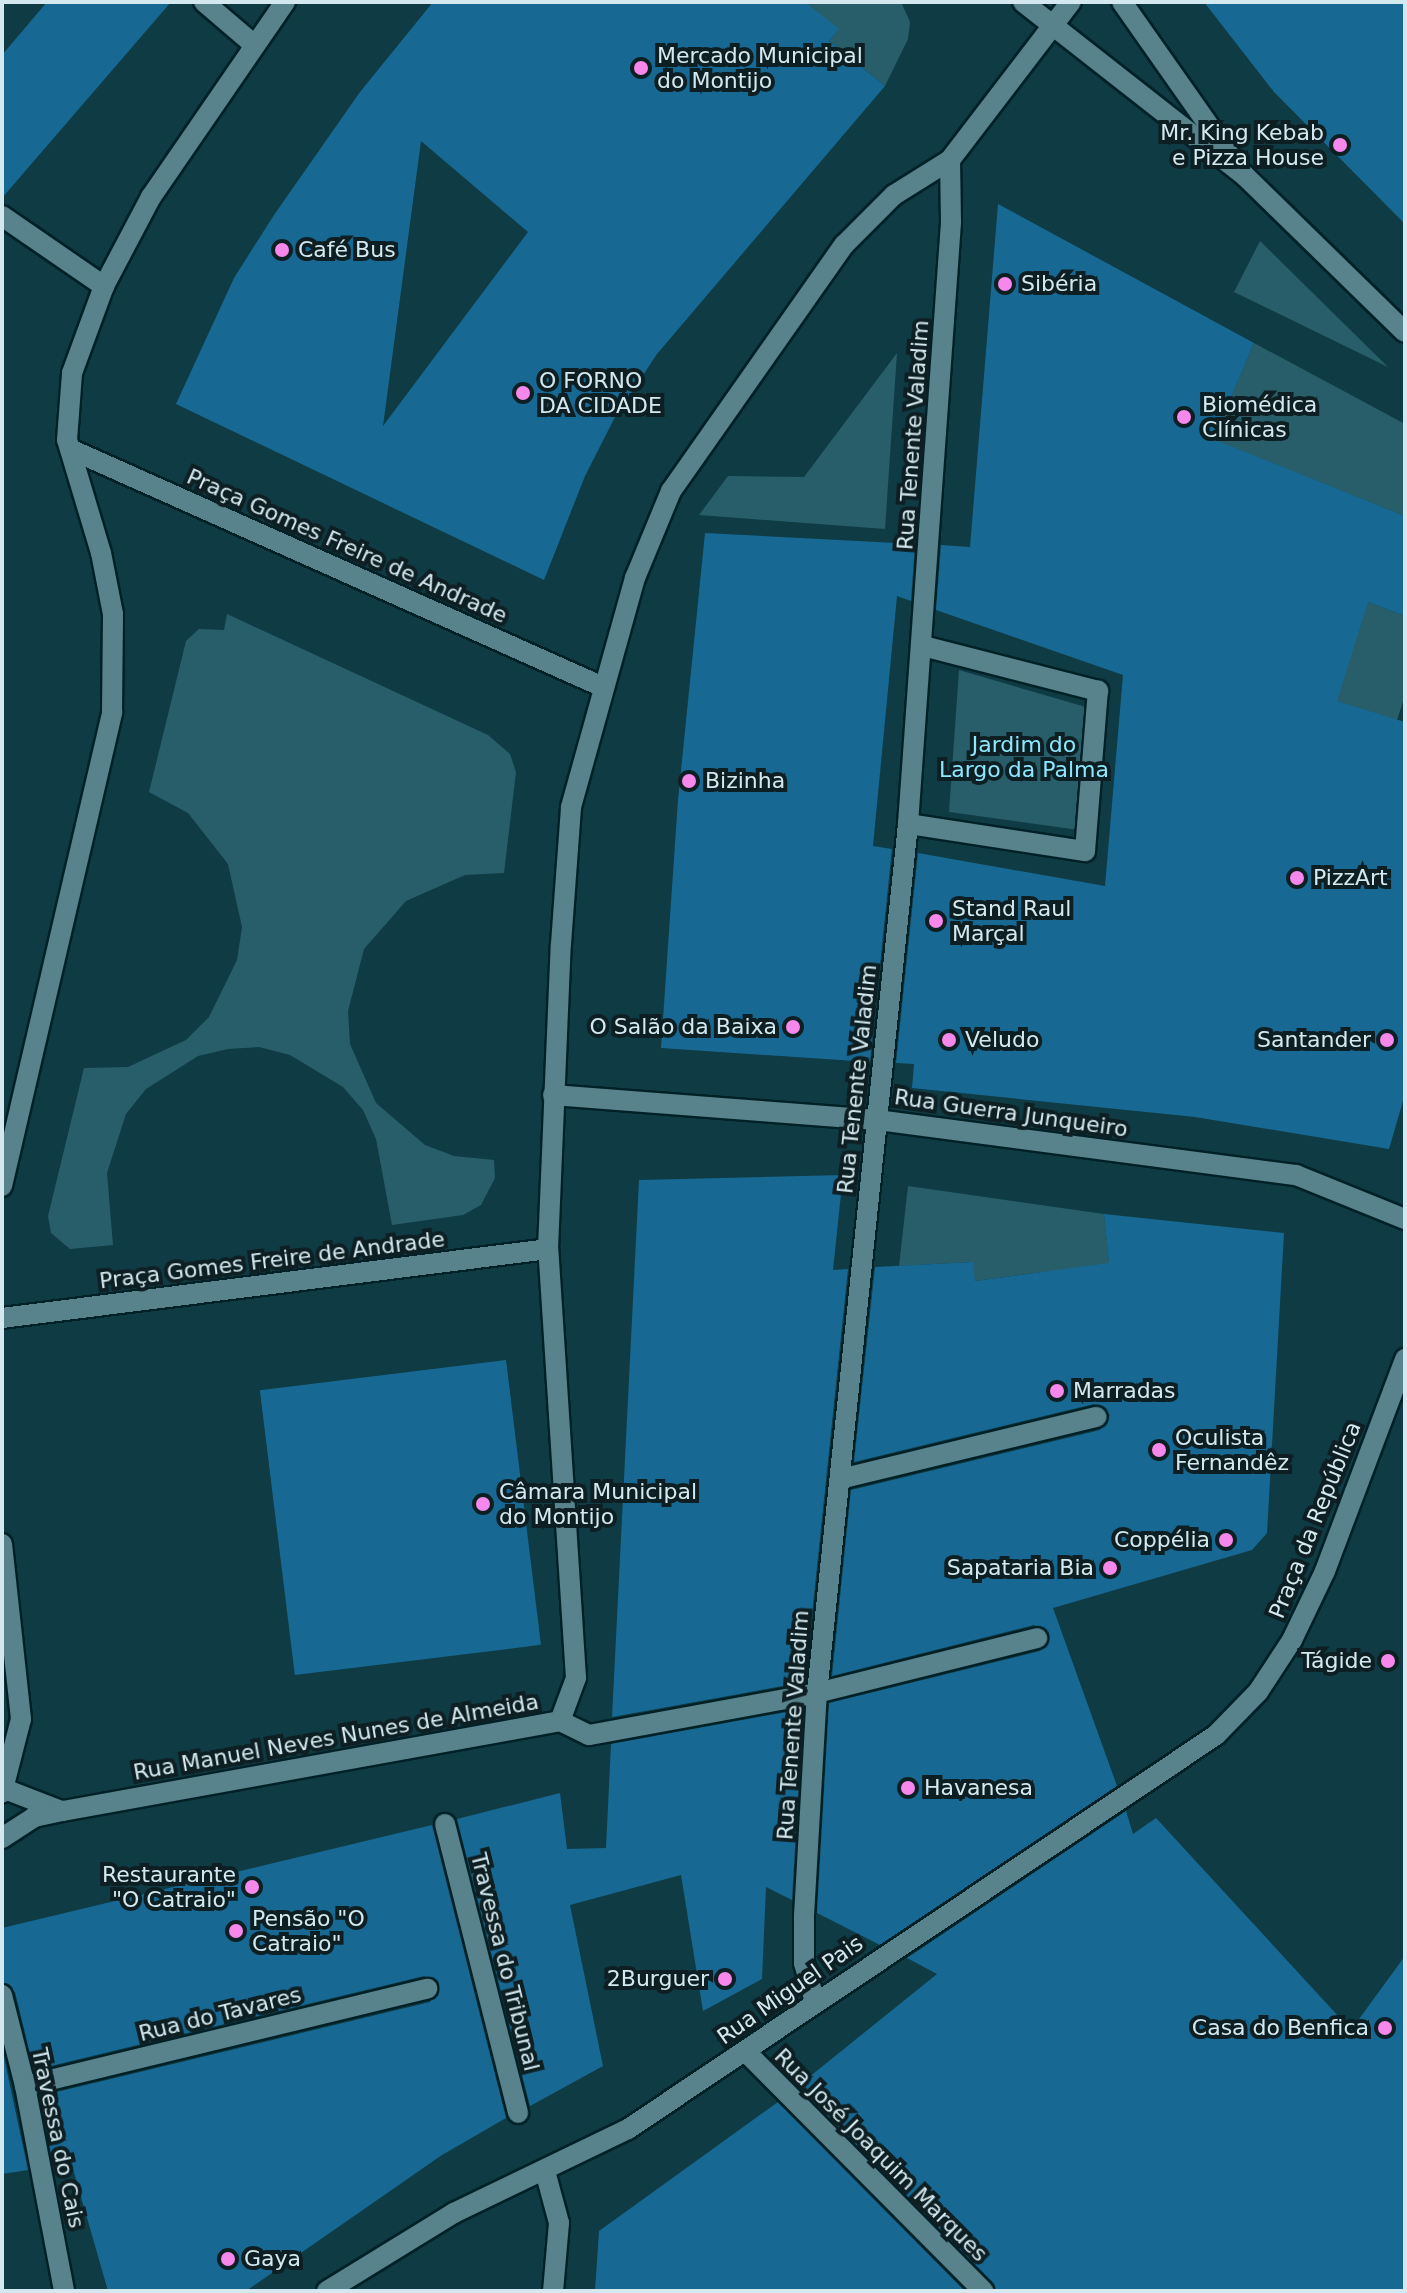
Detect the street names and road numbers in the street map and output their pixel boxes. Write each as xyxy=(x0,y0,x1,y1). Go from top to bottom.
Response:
street label: Rua Tenente Valadim xyxy=(892,319,934,551)
street label: Praça Gomes Freire de Andrade xyxy=(183,463,511,629)
street label: Rua Tenente Valadim xyxy=(832,963,882,1195)
street label: Rua Guerra Junqueiro xyxy=(893,1084,1129,1142)
street label: Praça Gomes Freire de Andrade xyxy=(98,1226,446,1294)
street label: Praça da República xyxy=(1263,1418,1367,1622)
street label: Rua Tenente Valadim xyxy=(772,1609,814,1841)
street label: Rua Manuel Neves Nunes de Almeida xyxy=(131,1688,541,1786)
street label: Travessa do Tribunal xyxy=(465,1850,545,2074)
street label: Rua Miguel Pais xyxy=(712,1930,868,2050)
street label: Rua do Tavares xyxy=(136,1981,304,2047)
street label: Rua José Joaquim Marques xyxy=(769,2043,993,2267)
street label: Travessa do Cais xyxy=(26,2046,90,2230)

